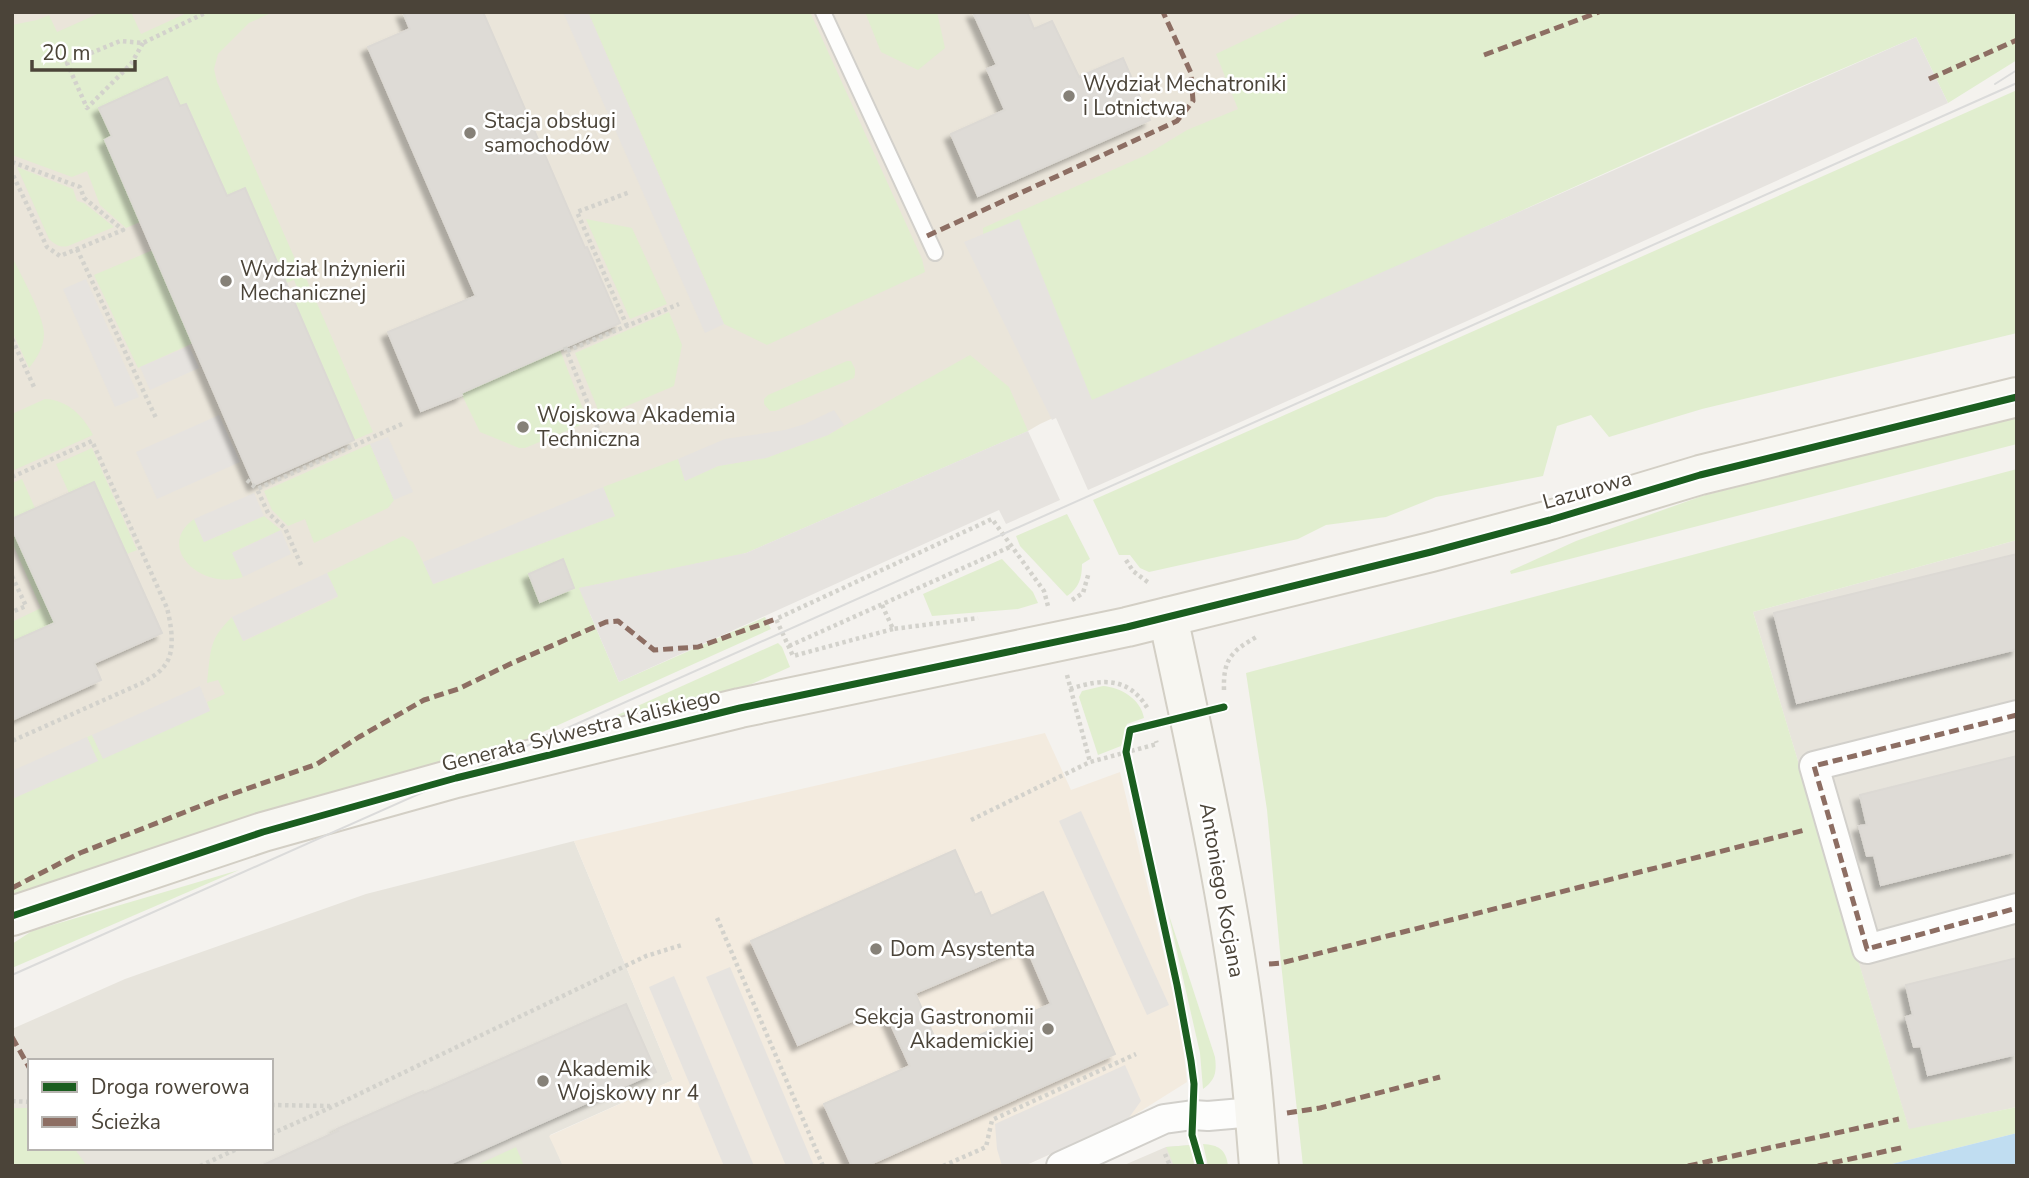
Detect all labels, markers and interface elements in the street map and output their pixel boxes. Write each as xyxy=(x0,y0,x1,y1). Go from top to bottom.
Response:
scale bar xyxy=(32,28,135,72)
text: 20 m xyxy=(42,39,91,67)
place label: Wydział Mechatroniki i Lotnictwa xyxy=(1083,70,1286,122)
marker: Wydział Mechatroniki i Lotnictwa xyxy=(1061,88,1077,104)
place label: Stacja obsługi samochodów xyxy=(484,107,616,159)
marker: Stacja obsługi samochodów xyxy=(462,125,478,141)
place label: Wydział Inżynierii Mechanicznej xyxy=(240,255,406,307)
marker: Wydział Inżynierii Mechanicznej xyxy=(218,273,234,289)
place label: Wojskowa Akademia Techniczna xyxy=(537,401,736,453)
marker: Wojskowa Akademia Techniczna xyxy=(515,419,531,435)
street label: Lazurowa xyxy=(1539,464,1635,516)
street label: Generała Sylwestra Kaliskiego xyxy=(439,682,723,778)
street label: Antoniego Kocjana xyxy=(1193,800,1251,980)
place label: Dom Asystenta xyxy=(890,935,1035,963)
marker: Dom Asystenta xyxy=(868,941,884,957)
place label: Sekcja Gastronomii Akademickiej xyxy=(854,1003,1034,1055)
marker: Sekcja Gastronomii Akademickiej xyxy=(1040,1021,1056,1037)
place label: Akademik Wojskowy nr 4 xyxy=(557,1055,699,1107)
legend xyxy=(28,1059,273,1150)
text: Droga rowerowa xyxy=(91,1073,250,1101)
marker: Akademik Wojskowy nr 4 xyxy=(535,1073,551,1089)
text: Ścieżka xyxy=(91,1108,161,1136)

